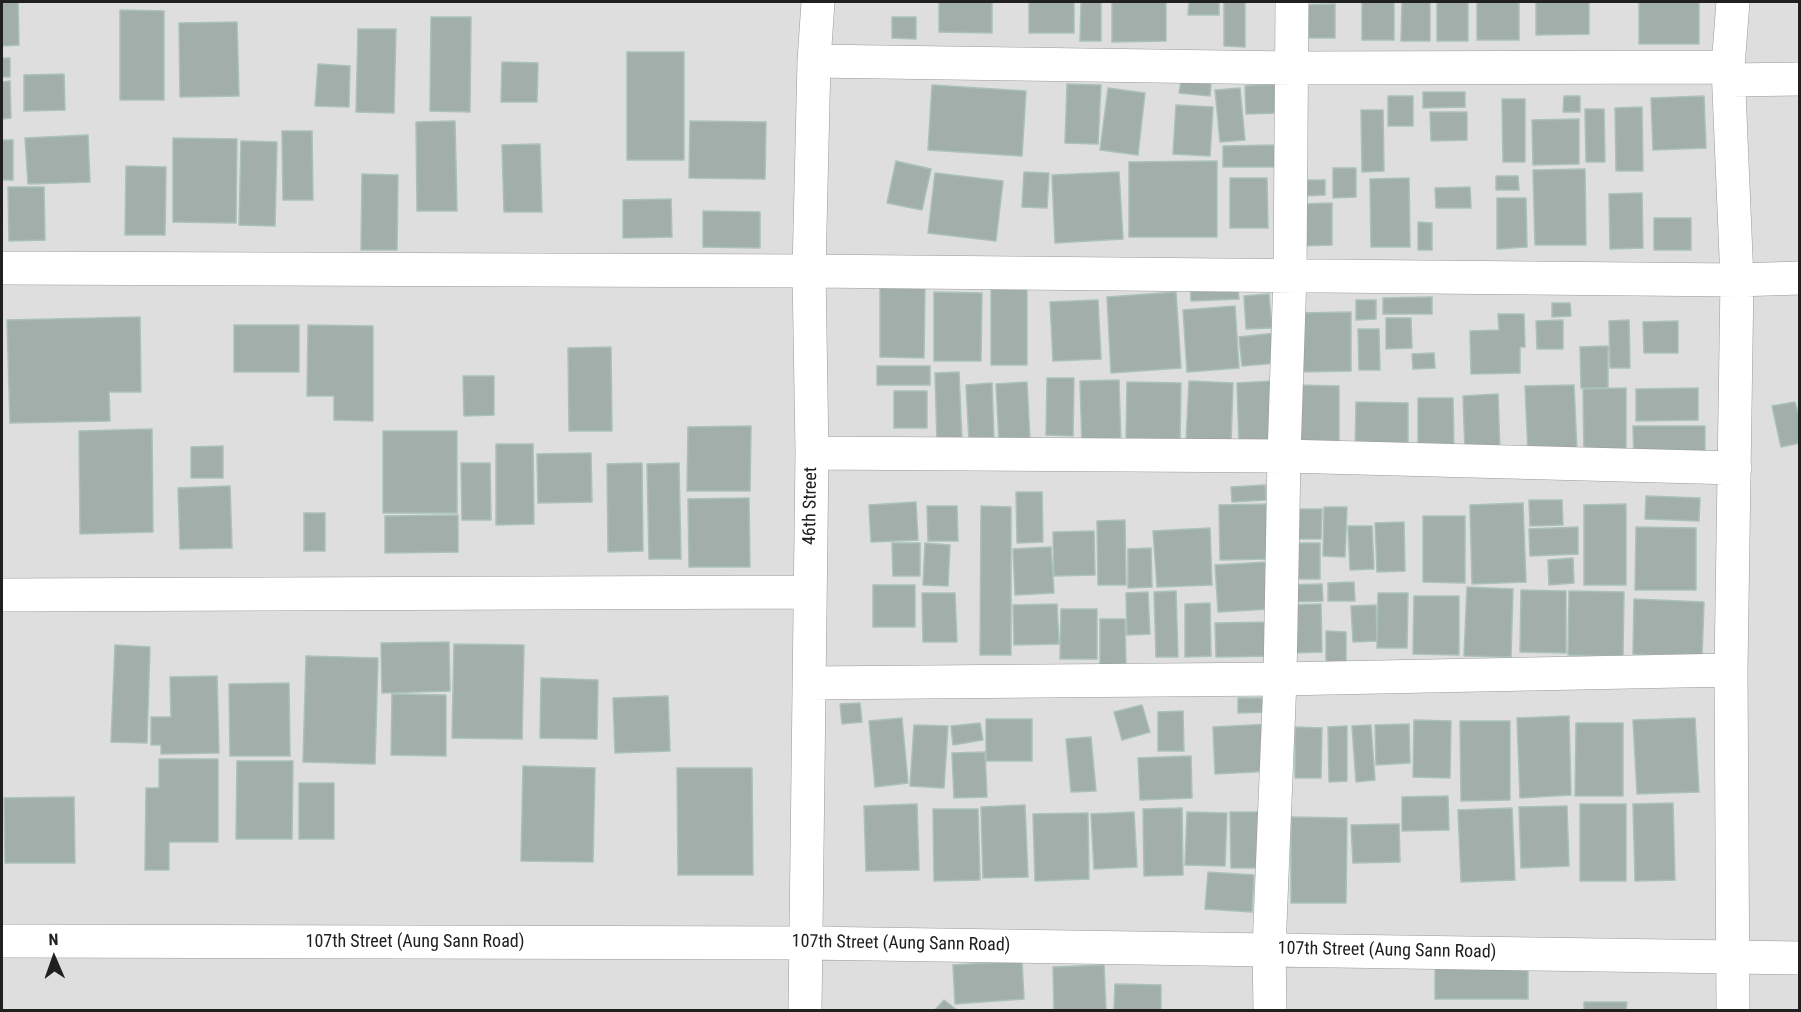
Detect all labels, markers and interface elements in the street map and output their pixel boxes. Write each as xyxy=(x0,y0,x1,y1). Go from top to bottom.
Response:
street label: 46th Street xyxy=(800,467,822,545)
north arrow xyxy=(24,928,84,988)
text: N xyxy=(48,930,59,949)
street label: 107th Street (Aung Sann Road) xyxy=(306,931,524,953)
street label: 107th Street (Aung Sann Road) xyxy=(791,931,1011,957)
street label: 107th Street (Aung Sann Road) xyxy=(1277,938,1497,964)

